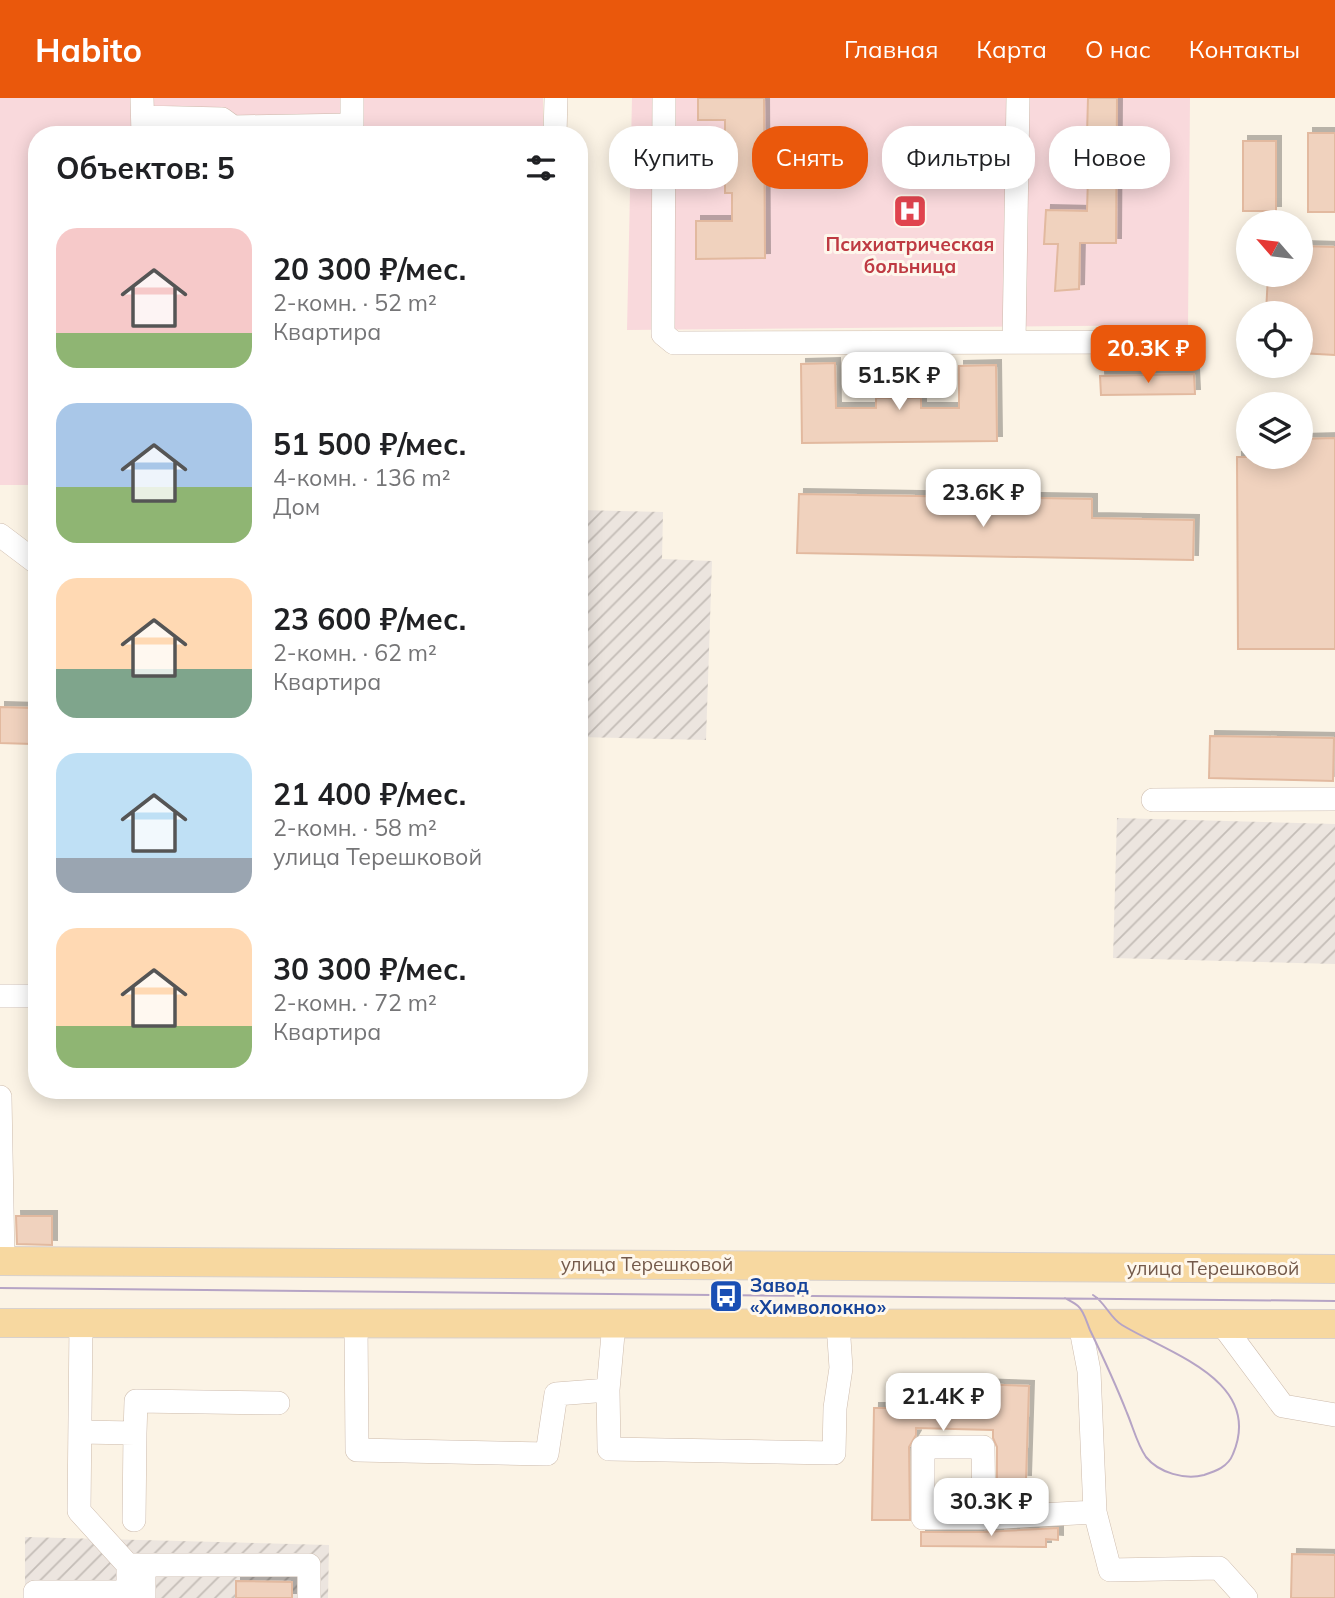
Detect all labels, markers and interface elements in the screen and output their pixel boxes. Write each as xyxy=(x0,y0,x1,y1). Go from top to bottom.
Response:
text: Habito xyxy=(35,29,142,70)
text: Главная xyxy=(844,34,938,64)
text: Карта xyxy=(976,34,1047,64)
text: О нас xyxy=(1085,34,1151,64)
text: Контакты xyxy=(1189,34,1300,64)
chip: Купить xyxy=(609,126,738,189)
chip: Снять xyxy=(752,126,868,189)
chip: Фильтры xyxy=(882,126,1035,189)
chip: Новое xyxy=(1049,126,1170,189)
text: Объектов: 5 xyxy=(56,149,235,187)
icon: filters xyxy=(522,149,560,187)
hospital icon: Психиатрическая больница xyxy=(891,192,929,230)
north arrow xyxy=(1236,210,1312,287)
map controls xyxy=(1236,210,1313,469)
place label: Психиатрическая больница xyxy=(826,232,994,278)
text: 20 300 ₽/мес. xyxy=(273,250,466,288)
icon: home xyxy=(112,256,196,340)
text: 2-комн. · 52 m² xyxy=(273,288,437,317)
button: locate xyxy=(1236,301,1313,378)
text: Квартира xyxy=(273,317,381,346)
pin: 20.3K ₽ xyxy=(1083,326,1213,385)
text: 20.3K ₽ xyxy=(1107,333,1189,362)
pin: 51.5K ₽ xyxy=(834,352,964,412)
text: 51.5K ₽ xyxy=(858,360,940,389)
button: layers xyxy=(1236,392,1313,469)
text: 51 500 ₽/мес. xyxy=(273,425,466,463)
icon: home xyxy=(112,431,196,515)
text: 4-комн. · 136 m² xyxy=(273,463,451,492)
pin: 23.6K ₽ xyxy=(918,470,1048,529)
text: 23.6K ₽ xyxy=(942,477,1024,506)
text: Дом xyxy=(273,492,320,521)
text: 23 600 ₽/мес. xyxy=(273,600,466,638)
icon: home xyxy=(112,606,196,690)
text: 2-комн. · 62 m² xyxy=(273,638,437,667)
text: Квартира xyxy=(273,667,381,696)
text: 21 400 ₽/мес. xyxy=(273,775,466,813)
icon: home xyxy=(112,781,196,865)
text: 2-комн. · 58 m² xyxy=(273,813,437,842)
text: улица Терешковой xyxy=(273,842,482,871)
text: 30 300 ₽/мес. xyxy=(273,950,466,988)
icon: home xyxy=(112,956,196,1040)
text: 2-комн. · 72 m² xyxy=(273,988,437,1017)
text: Квартира xyxy=(273,1017,381,1046)
street label: улица Терешковой xyxy=(561,1252,733,1276)
street label: улица Терешковой xyxy=(1127,1256,1299,1280)
place label: Завод «Химволокно» xyxy=(750,1273,886,1319)
bus stop icon: Завод «Химволокно» xyxy=(707,1277,745,1315)
pin: 21.4K ₽ xyxy=(878,1374,1008,1433)
text: 21.4K ₽ xyxy=(902,1381,984,1410)
pin: 30.3K ₽ xyxy=(926,1478,1056,1538)
text: 30.3K ₽ xyxy=(950,1486,1032,1515)

